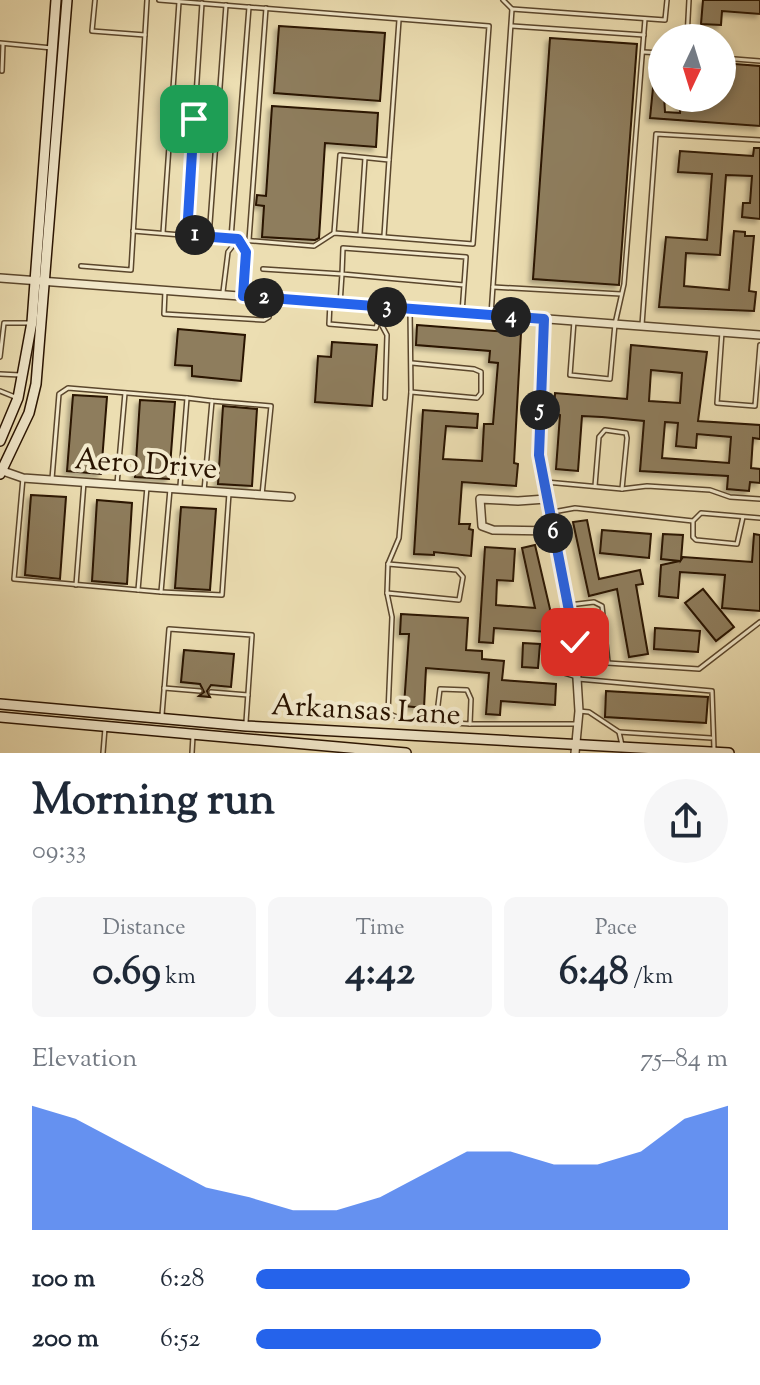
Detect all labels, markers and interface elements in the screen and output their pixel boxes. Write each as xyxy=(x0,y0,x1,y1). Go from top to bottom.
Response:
north arrow xyxy=(648,24,736,112)
map controls xyxy=(648,24,736,112)
pin xyxy=(160,85,228,153)
icon: arrive xyxy=(172,97,216,141)
pin: 1 xyxy=(175,215,215,255)
text: 1 xyxy=(191,219,199,251)
pin: 2 xyxy=(244,278,284,318)
text: 2 xyxy=(259,282,269,314)
pin: 3 xyxy=(367,287,407,327)
text: 3 xyxy=(383,291,391,323)
pin: 4 xyxy=(491,297,531,337)
text: 4 xyxy=(505,301,517,333)
pin: 5 xyxy=(520,390,560,430)
text: 5 xyxy=(536,394,544,426)
street label: Aero Drive xyxy=(73,439,219,492)
pin: 6 xyxy=(533,513,573,553)
text: 6 xyxy=(548,517,558,549)
pin xyxy=(541,608,609,676)
icon: check xyxy=(553,620,597,664)
street label: Arkansas Lane xyxy=(270,685,462,738)
text: Morning run xyxy=(32,771,275,834)
button: share xyxy=(644,779,728,863)
text: 09:33 xyxy=(32,833,86,870)
text: Distance xyxy=(103,913,185,945)
text: Time xyxy=(356,913,404,945)
text: Pace xyxy=(595,913,637,945)
text: 0.69 xyxy=(92,945,161,1002)
text: 4:42 xyxy=(345,945,415,1002)
text: 6:48 xyxy=(559,945,629,1002)
text: km xyxy=(161,962,196,994)
text: /km xyxy=(629,962,673,994)
text: Elevation xyxy=(32,1041,137,1078)
text: 75–84 m xyxy=(640,1041,728,1078)
text: 100 m xyxy=(32,1261,95,1298)
text: 6:28 xyxy=(160,1261,205,1298)
text: 200 m xyxy=(32,1321,99,1358)
text: 6:52 xyxy=(160,1321,200,1358)

